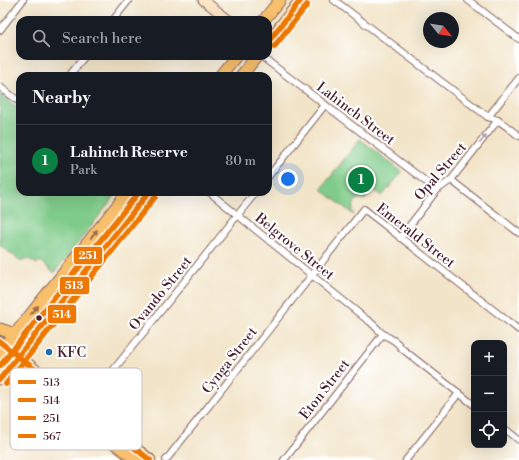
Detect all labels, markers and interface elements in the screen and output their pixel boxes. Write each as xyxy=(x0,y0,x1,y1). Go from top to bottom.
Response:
north arrow xyxy=(423,12,459,48)
search box xyxy=(16,16,272,60)
icon: search xyxy=(30,27,52,49)
text: Search here xyxy=(62,29,142,48)
street label: Lahinch Street xyxy=(312,78,398,149)
text: Nearby xyxy=(32,87,91,109)
one-way arrow xyxy=(479,134,488,145)
street label: Opal Street xyxy=(411,139,471,204)
text: Lahinch Reserve xyxy=(70,143,188,162)
text: 1 xyxy=(42,153,48,169)
text: 80 m xyxy=(225,153,256,169)
text: Park xyxy=(70,162,97,178)
pin: 1 xyxy=(348,165,374,195)
your location xyxy=(278,169,298,189)
street label: Emerald Street xyxy=(372,199,458,272)
street label: Belgrove Street xyxy=(250,209,338,284)
one-way arrow xyxy=(90,229,98,240)
line badge: 251 xyxy=(73,246,103,265)
text: 251 xyxy=(79,249,98,263)
street label: Ovando Street xyxy=(125,253,196,334)
line badge: 513 xyxy=(59,276,90,295)
text: 513 xyxy=(65,279,84,293)
line badge: 514 xyxy=(47,304,77,324)
one-way arrow xyxy=(29,305,38,316)
text: 514 xyxy=(53,308,72,322)
unlabelled marker xyxy=(34,313,44,323)
street label: Cynga Street xyxy=(198,324,261,398)
map controls xyxy=(471,340,507,448)
button: + xyxy=(471,340,507,376)
place label: KFC xyxy=(57,344,86,362)
marker: KFC xyxy=(44,347,54,357)
street label: Eton Street xyxy=(296,356,354,423)
legend xyxy=(10,368,142,450)
text: 513 xyxy=(43,376,60,390)
button: − xyxy=(471,376,507,412)
text: 514 xyxy=(43,394,60,408)
text: 251 xyxy=(43,412,60,426)
button: locate xyxy=(471,412,507,448)
text: 567 xyxy=(43,430,61,444)

